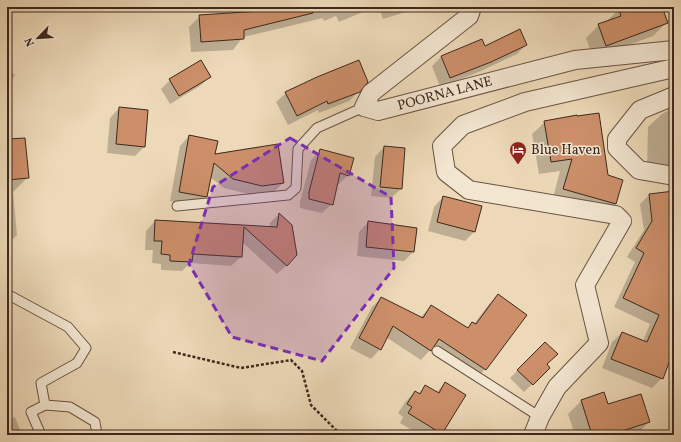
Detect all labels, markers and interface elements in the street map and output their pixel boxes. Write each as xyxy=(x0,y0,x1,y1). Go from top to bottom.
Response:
north arrow xyxy=(18,18,58,58)
text: N xyxy=(22,35,39,48)
street label: POORNA LANE xyxy=(395,72,495,116)
hotel icon: Blue Haven xyxy=(508,140,528,165)
place label: Blue Haven xyxy=(531,141,601,160)

